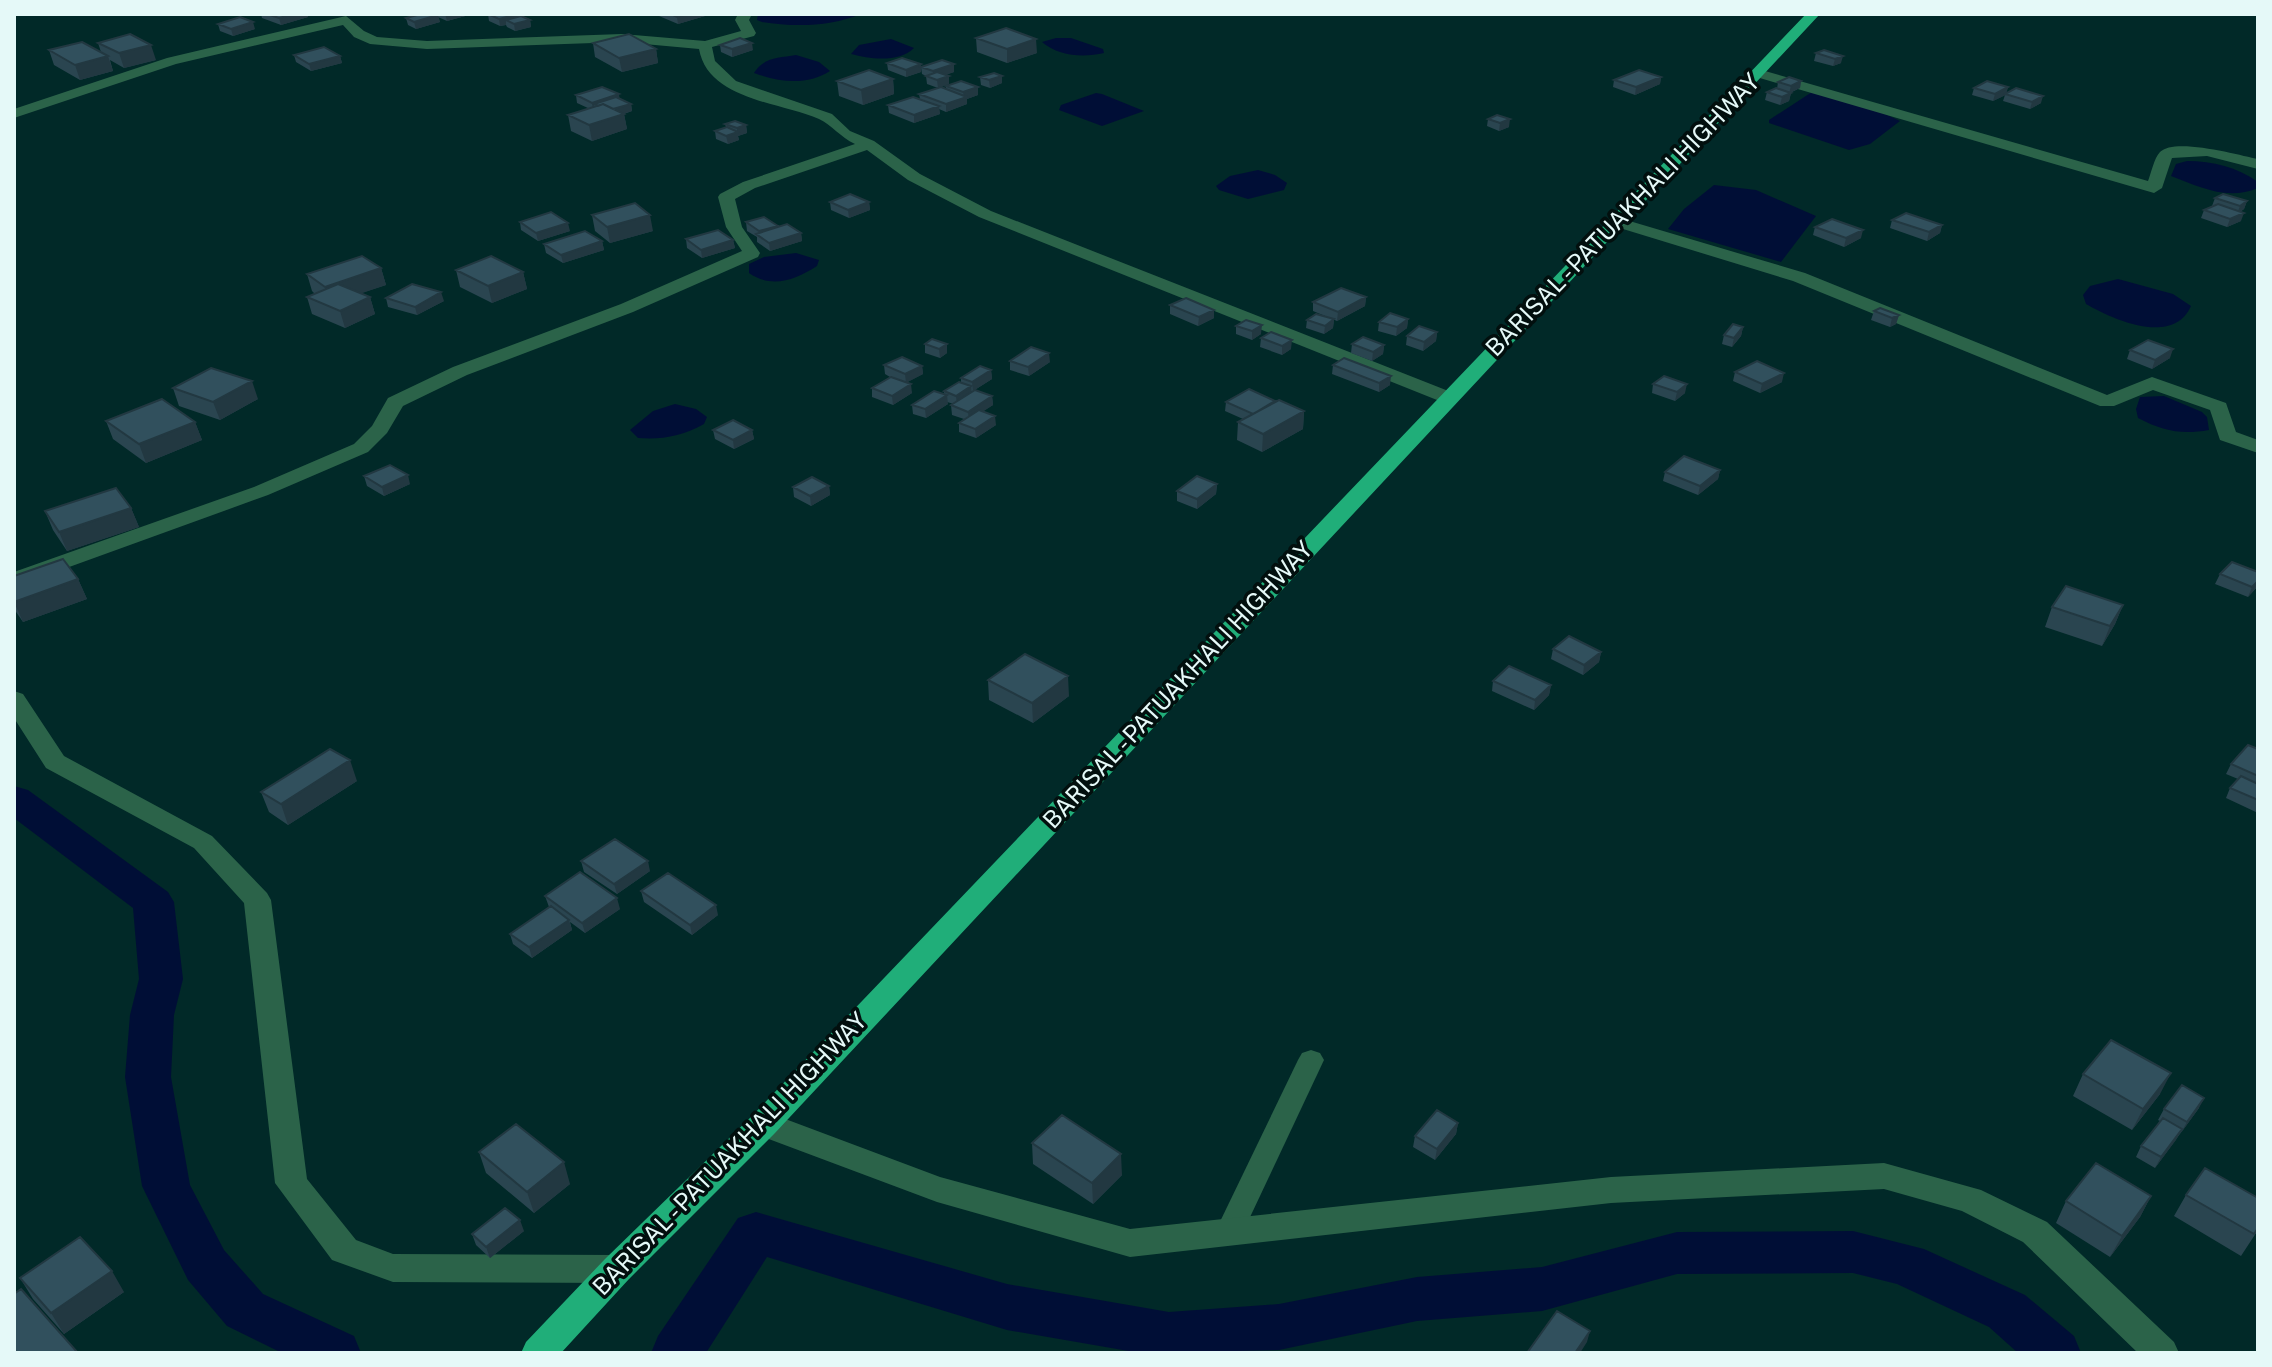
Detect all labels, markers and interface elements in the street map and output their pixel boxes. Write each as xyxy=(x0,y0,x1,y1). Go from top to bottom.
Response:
street label: BARISAL - PATUAKHALI HIGHWAY xyxy=(1479,67,1765,361)
street label: BARISAL - PATUAKHALI HIGHWAY xyxy=(1037,535,1318,834)
street label: BARISAL - PATUAKHALI HIGHWAY xyxy=(586,1006,872,1300)

